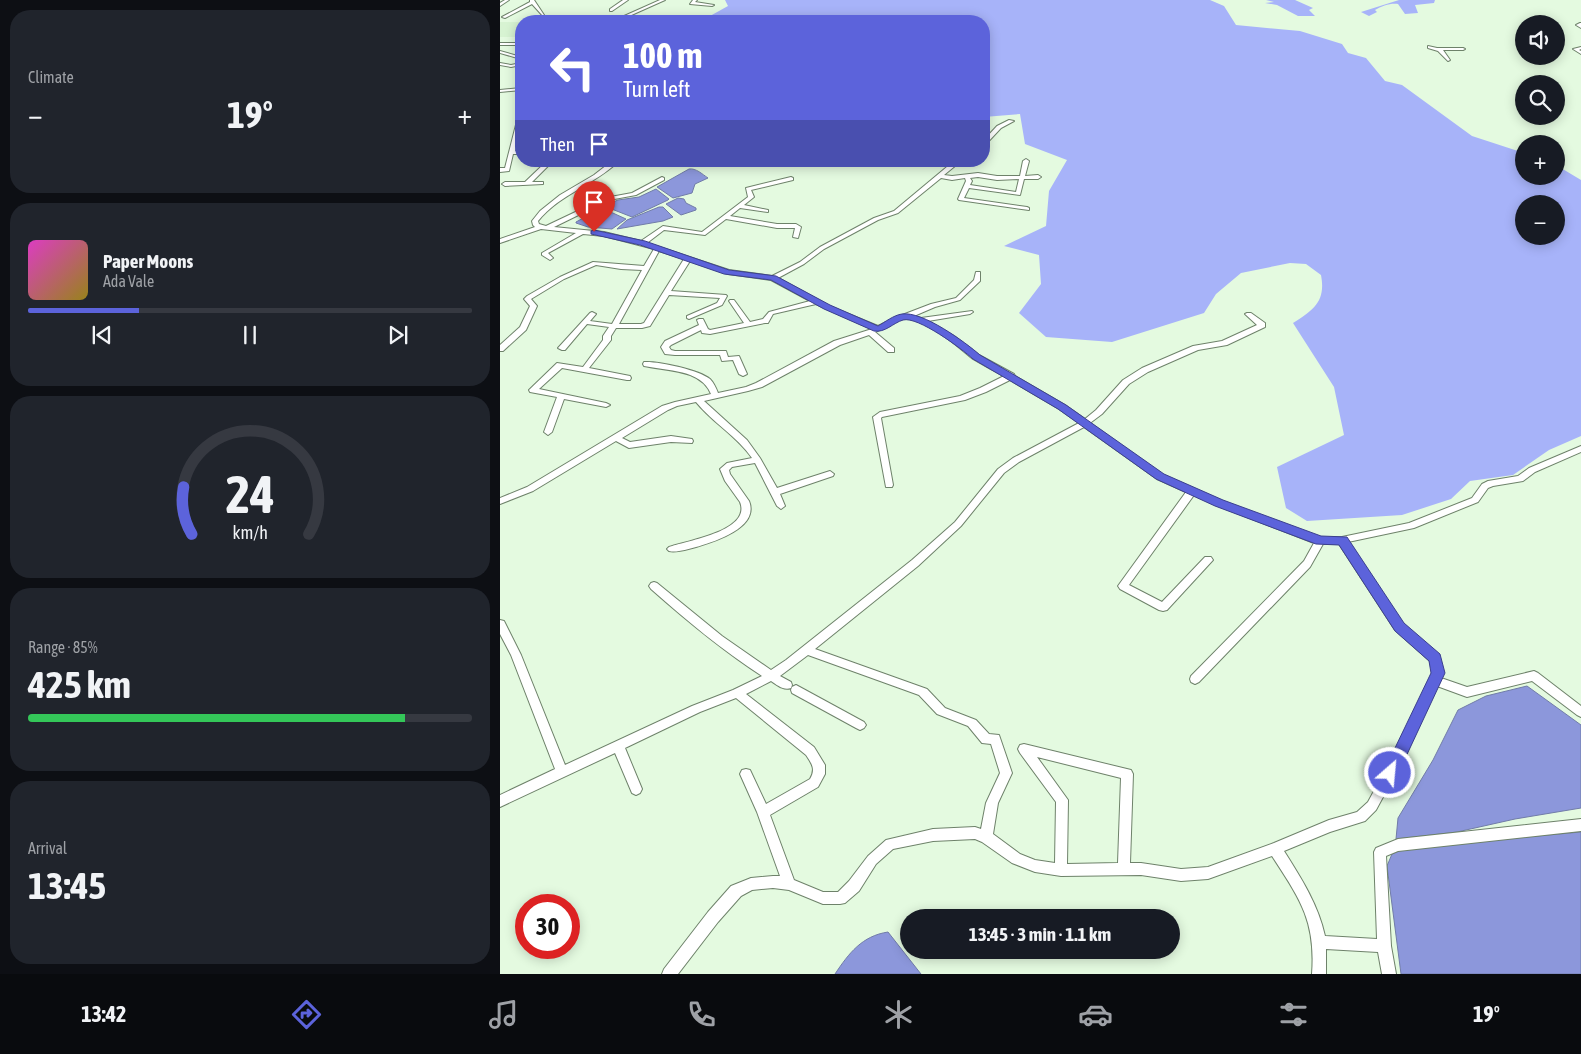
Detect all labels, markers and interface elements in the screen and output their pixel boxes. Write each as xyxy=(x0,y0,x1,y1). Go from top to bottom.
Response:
map controls xyxy=(1515,15,1565,245)
button: sound xyxy=(1515,15,1565,65)
icon: left xyxy=(540,35,605,100)
text: 100 m xyxy=(623,35,702,75)
text: Climate xyxy=(28,68,74,86)
button: search xyxy=(1515,75,1565,125)
text: Turn left xyxy=(623,76,690,102)
text: 19° xyxy=(227,93,273,136)
text: − xyxy=(28,98,43,130)
text: + xyxy=(457,98,472,130)
icon: arrive xyxy=(585,130,613,158)
text: Then xyxy=(540,133,575,155)
button: + xyxy=(1515,135,1565,185)
pin xyxy=(573,181,615,232)
icon: arrive xyxy=(580,188,608,216)
button: − xyxy=(1515,195,1565,245)
text: Paper Moons xyxy=(103,250,193,272)
text: Ada Vale xyxy=(103,272,154,290)
icon: previous xyxy=(88,321,116,349)
icon: pause xyxy=(236,321,264,349)
icon: next xyxy=(384,321,412,349)
text: 24 xyxy=(226,464,274,524)
text: km/h xyxy=(232,522,268,543)
text: Range · 85% xyxy=(28,638,98,656)
text: 425 km xyxy=(28,663,131,706)
position arrow xyxy=(1363,746,1415,798)
text: Arrival xyxy=(28,839,67,857)
text: 13:45 xyxy=(28,864,106,907)
speed limit sign: 30 xyxy=(515,894,580,959)
text: 13:45 · 3 min · 1.1 km xyxy=(969,923,1111,945)
icon: directions xyxy=(289,997,324,1032)
icon: music xyxy=(486,997,521,1032)
icon: phone xyxy=(684,997,719,1032)
icon: climate xyxy=(881,997,916,1032)
icon: car xyxy=(1078,997,1113,1032)
icon: filters xyxy=(1276,997,1311,1032)
text: 13:42 xyxy=(81,1001,126,1027)
text: 19° xyxy=(1473,1001,1500,1027)

